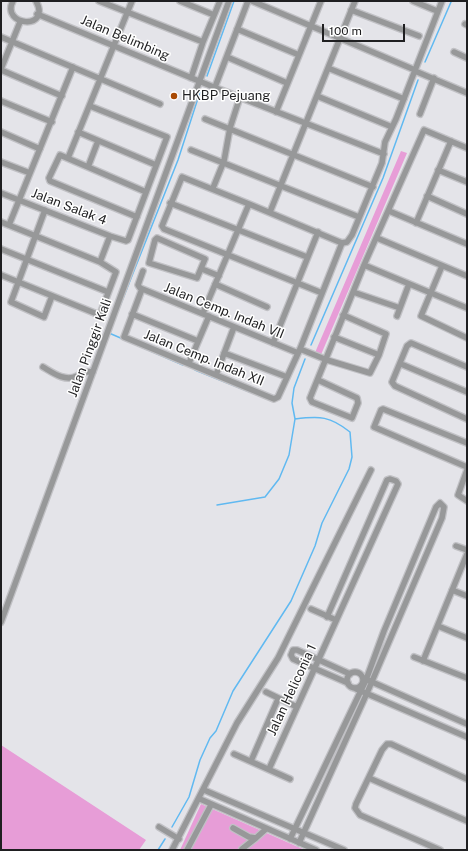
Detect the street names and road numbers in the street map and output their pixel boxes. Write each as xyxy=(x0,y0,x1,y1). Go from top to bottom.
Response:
street label: Jalan Belimbing xyxy=(78,12,172,64)
street label: Jalan Salak 4 xyxy=(29,185,109,229)
street label: Jalan Cemp. Indah VII xyxy=(162,280,286,342)
street label: Jalan Pinggir Kali xyxy=(65,297,115,399)
street label: Jalan Cemp. Indah XII xyxy=(142,327,266,389)
street label: Jalan Heliconia 1 xyxy=(264,642,320,738)

